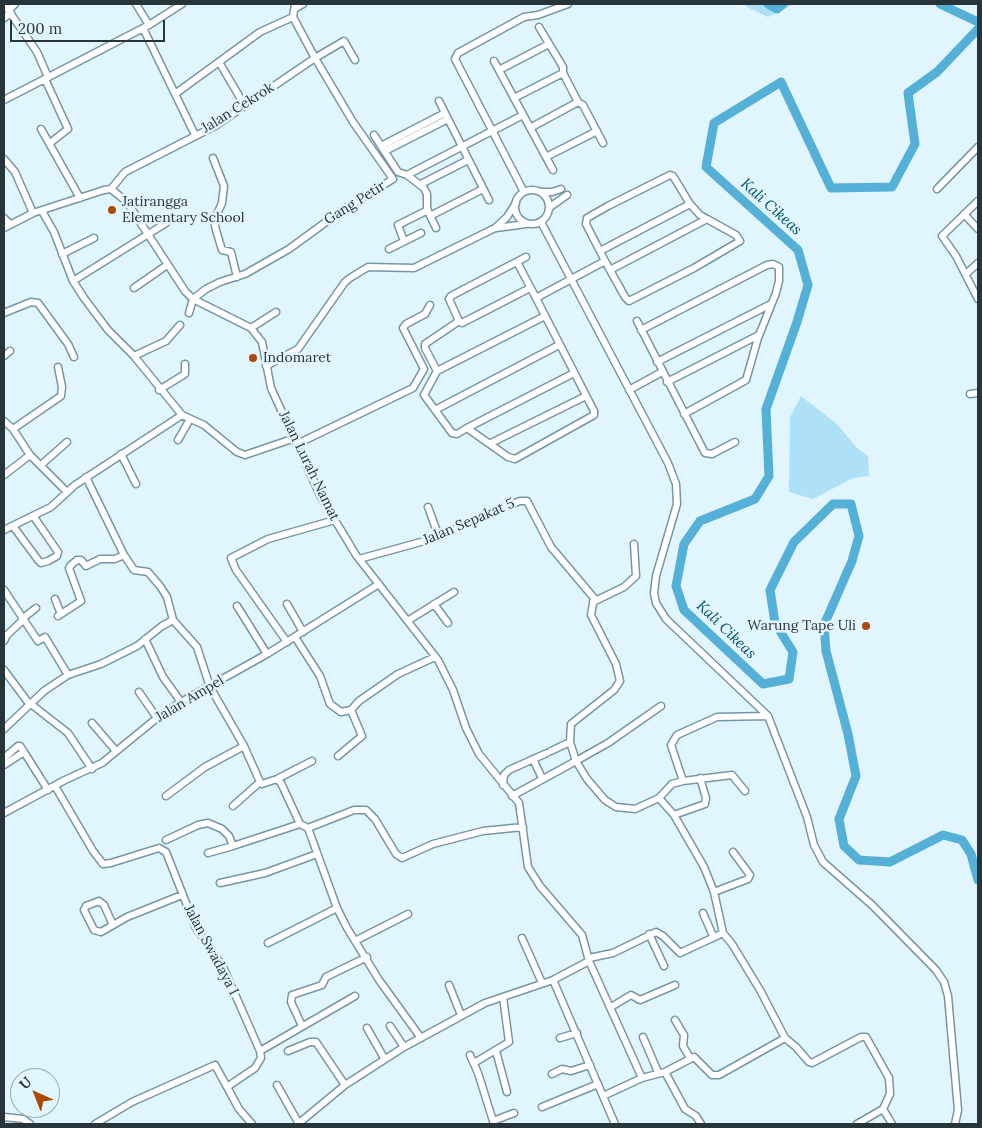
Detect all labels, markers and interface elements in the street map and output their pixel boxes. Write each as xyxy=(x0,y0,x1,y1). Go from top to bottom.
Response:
scale bar xyxy=(12,10,168,42)
text: 200 m xyxy=(18,19,62,38)
street label: Jalan Cekrok xyxy=(199,79,277,137)
water label: Kali Cikeas xyxy=(737,175,805,239)
street label: Gang Petir xyxy=(321,178,389,228)
place label: Jatirangga Elementary School xyxy=(122,194,245,226)
marker: Jatirangga Elementary School xyxy=(106,204,118,216)
place label: Indomaret xyxy=(263,350,331,366)
marker: Indomaret xyxy=(247,352,259,364)
street label: Jalan Lurah Namat xyxy=(275,408,343,524)
street label: Jalan Sepakat 5 xyxy=(421,495,517,549)
water label: Kali Cikeas xyxy=(692,597,760,663)
place label: Warung Tape Uli xyxy=(747,618,856,634)
marker: Warung Tape Uli xyxy=(860,620,872,632)
street label: Jalan Ampel xyxy=(153,672,227,726)
street label: Jalan Swadaya I xyxy=(180,902,242,998)
north arrow xyxy=(10,1068,60,1118)
text: U xyxy=(15,1073,35,1093)

